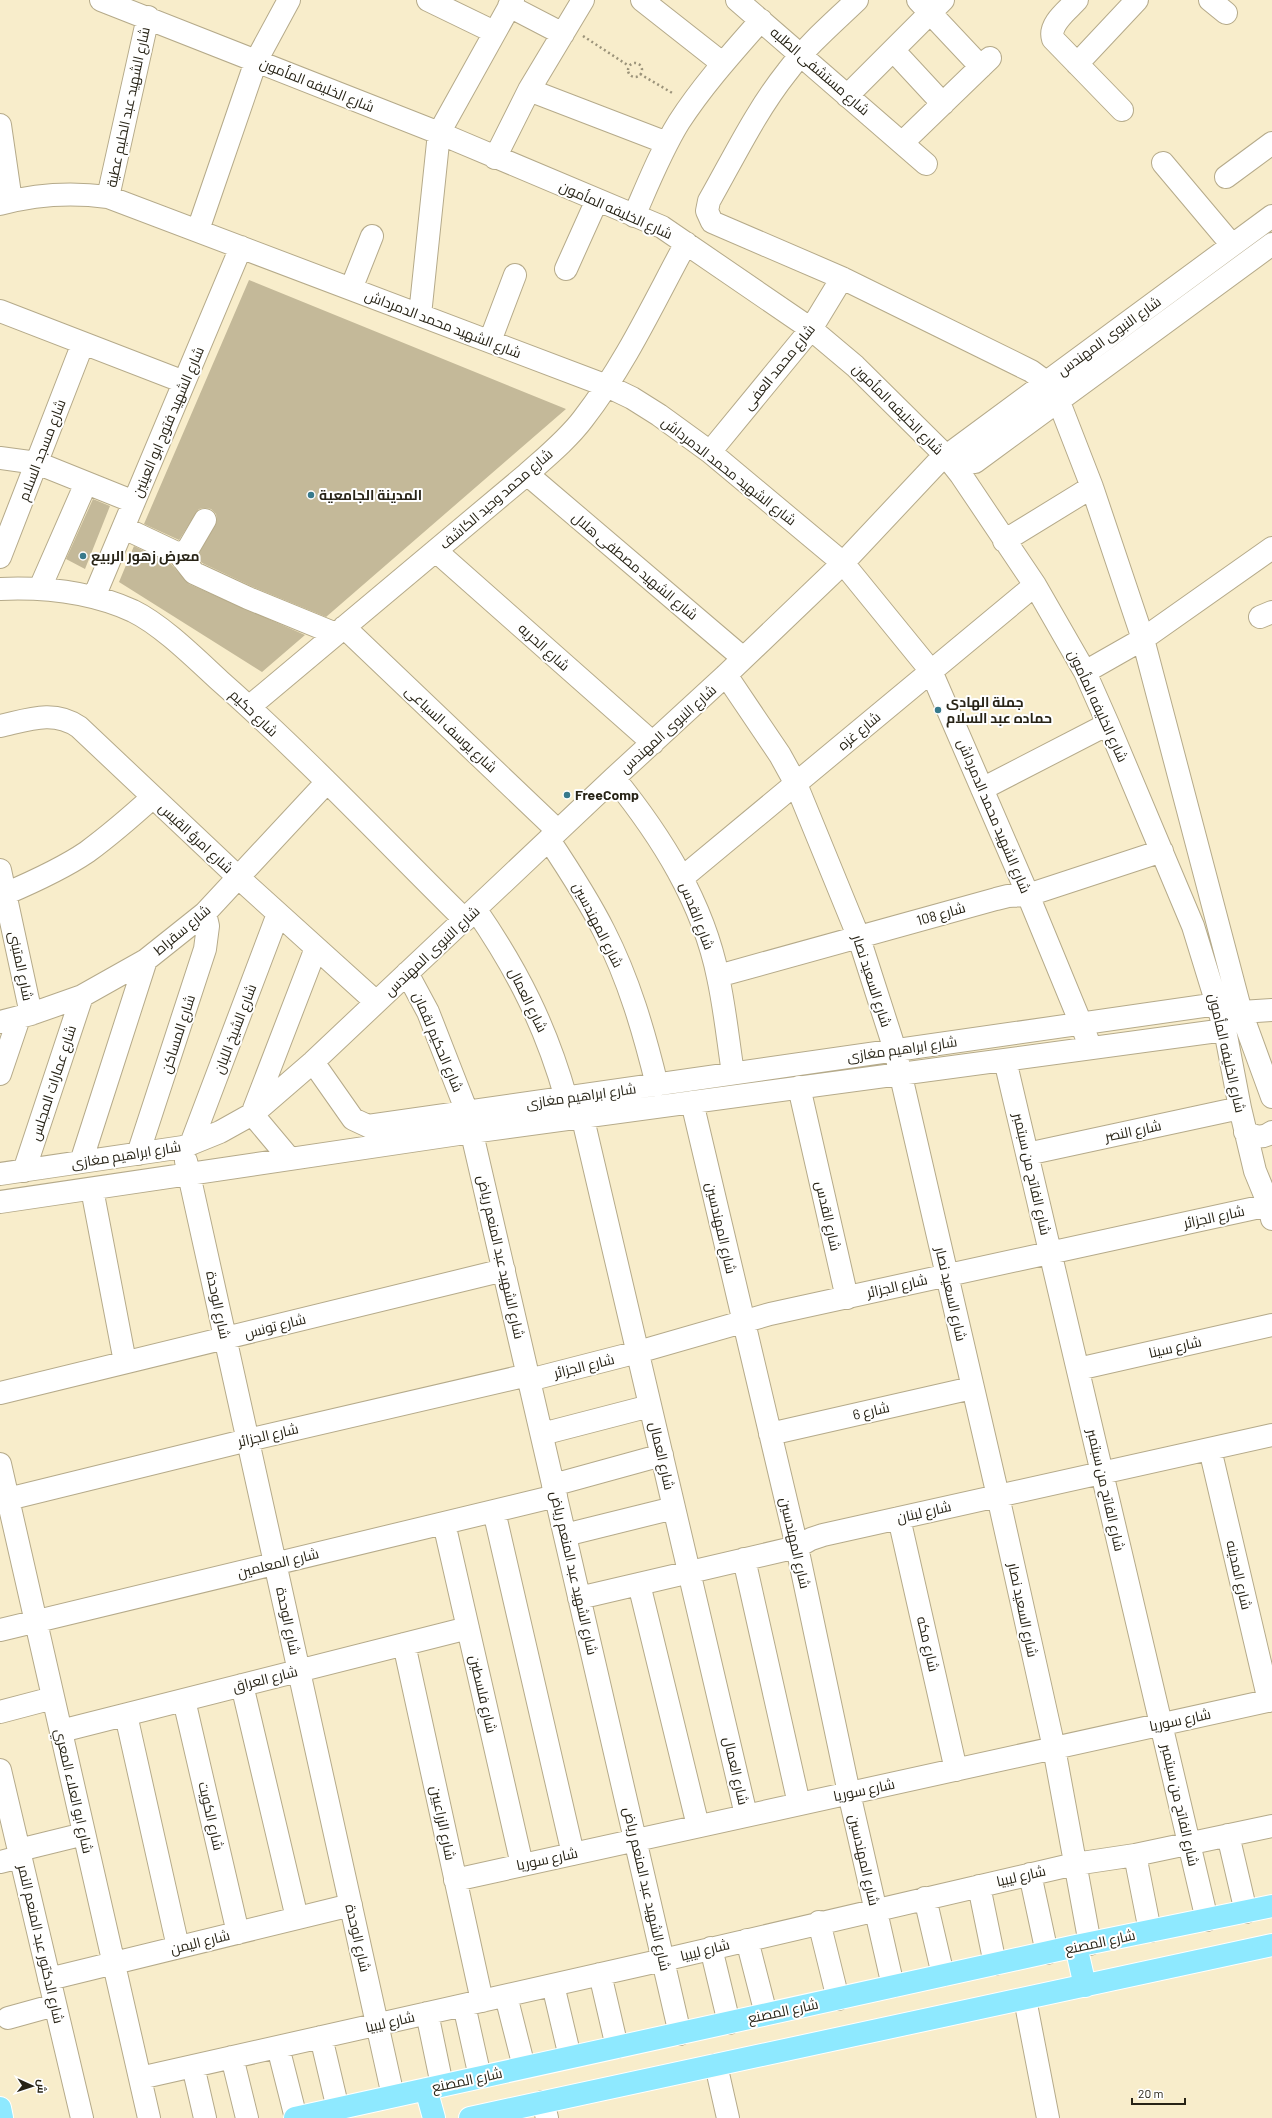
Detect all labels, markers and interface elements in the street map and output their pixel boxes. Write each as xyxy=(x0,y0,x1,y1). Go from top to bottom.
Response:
street label: شارع مستشفى الطلبه xyxy=(767,23,873,119)
street label: شارع الشهيد عبد الحليم عطية xyxy=(102,25,155,189)
street label: شارع الخليفه المأمون xyxy=(257,54,377,116)
street label: شارع الخليفه المأمون xyxy=(557,177,675,243)
street label: شارع الشهيد محمد الدمرداش xyxy=(362,286,524,362)
street label: شارع النبوى المهندس xyxy=(1054,292,1164,380)
street label: شارع محمد العفى xyxy=(739,321,819,413)
street label: شارع الشهيد فتوح ابو العينين xyxy=(128,344,208,500)
street label: شارع الخليفه المأمون xyxy=(849,360,947,458)
street label: شارع مسجد السلام xyxy=(14,397,71,504)
street label: شارع الشهيد محمد الدمرداش xyxy=(658,413,800,529)
street label: شارع محمد وحيد الكاشف xyxy=(436,445,556,553)
place label: المدينة الجامعية xyxy=(319,486,422,503)
marker: المدينة الجامعية xyxy=(306,490,316,500)
street label: شارع الشهيد مصطفى هلال xyxy=(568,508,702,624)
place label: معرض زهور الربيع xyxy=(91,547,200,566)
marker: معرض زهور الربيع xyxy=(78,551,88,561)
street label: شارع الحريه xyxy=(515,619,573,675)
street label: شارع الخليفه المأمون xyxy=(1064,647,1132,765)
street label: شارع النبوى المهندس xyxy=(616,681,720,777)
street label: شارع يوسف السباعى xyxy=(401,682,501,776)
street label: شارع حكيم xyxy=(225,686,282,741)
place label: جملة الهادى حماده عبد السلام xyxy=(946,693,1052,728)
marker: جملة الهادى حماده عبد السلام xyxy=(933,705,943,715)
street label: شارع غزه xyxy=(834,708,884,754)
street label: شارع الشهيد محمد الدمرداش xyxy=(953,736,1035,896)
place label: FreeComp xyxy=(575,786,639,803)
marker: FreeComp xyxy=(562,790,572,800)
street label: شارع امرؤ القيس xyxy=(155,799,237,877)
street label: شارع المهندسين xyxy=(569,879,627,971)
street label: شارع القدس xyxy=(676,880,718,952)
street label: شارع 108 xyxy=(914,898,968,930)
street label: شارع سقراط xyxy=(150,901,214,959)
street label: شارع النبوى المهندس xyxy=(380,902,484,1000)
street label: شارع المتبنى xyxy=(5,930,37,1002)
street label: شارع السعيد نصار xyxy=(848,931,895,1030)
street label: شارع العمال xyxy=(505,965,551,1035)
street label: شارع الشيخ اللبان xyxy=(210,982,260,1076)
street label: شارع الحكيم لقمان xyxy=(408,989,467,1095)
street label: شارع المساكن xyxy=(157,992,199,1076)
street label: شارع الخليفه المأمون xyxy=(1205,992,1249,1114)
street label: شارع عمارات المجلس xyxy=(26,1023,80,1143)
street label: شارع ابراهيم مغازى xyxy=(846,1032,958,1067)
street label: شارع ابراهيم مغازى xyxy=(525,1079,637,1114)
street label: شارع الفاتح من سبتمبر xyxy=(1009,1110,1055,1237)
street label: شارع النصر xyxy=(1102,1116,1163,1146)
street label: شارع ابراهيم مغازى xyxy=(70,1137,182,1174)
street label: شارع الشهيد عبد المنعم رياض xyxy=(472,1173,529,1341)
street label: شارع القدس xyxy=(811,1179,845,1253)
street label: شارع المهندسين xyxy=(702,1181,740,1275)
street label: شارع الجزائر xyxy=(1181,1202,1246,1232)
street label: شارع السعيد نصار xyxy=(931,1244,971,1343)
street label: شارع الوحدة xyxy=(202,1269,234,1341)
street label: شارع الجزائر xyxy=(864,1270,929,1302)
street label: شارع تونس xyxy=(242,1310,308,1342)
street label: شارع سينا xyxy=(1147,1332,1203,1362)
street label: شارع الجزائر xyxy=(551,1350,616,1382)
street label: شارع 6 xyxy=(851,1398,891,1424)
street label: شارع الجزائر xyxy=(235,1419,300,1451)
street label: شارع العمال xyxy=(645,1420,679,1492)
street label: شارع الفاتح من سبتمبر xyxy=(1083,1426,1129,1553)
street label: شارع الشهيد عبد المنعم رياض xyxy=(545,1489,602,1657)
street label: شارع المهندسين xyxy=(776,1496,814,1590)
street label: شارع لبنان xyxy=(895,1497,953,1527)
street label: شارع المدينه xyxy=(1222,1539,1256,1611)
street label: شارع المعلمين xyxy=(235,1544,321,1582)
street label: شارع السعيد نصار xyxy=(1004,1560,1042,1659)
street label: شارع الوحدة xyxy=(272,1585,304,1657)
street label: شارع مكه xyxy=(913,1615,943,1673)
street label: شارع فلسطين xyxy=(465,1653,501,1735)
street label: شارع العراق xyxy=(231,1662,299,1696)
street label: شارع سوريا xyxy=(1148,1705,1212,1735)
street label: شارع ابو العلاء المعري xyxy=(48,1727,97,1856)
street label: شارع العمال xyxy=(719,1735,753,1807)
street label: شارع الفاتح من سبتمبر xyxy=(1157,1741,1203,1868)
street label: شارع سوريا xyxy=(832,1775,896,1805)
street label: شارع الكويت xyxy=(194,1780,228,1852)
street label: شارع الزراعيين xyxy=(426,1784,460,1862)
street label: شارع الشهيد عبد المنعم رياض xyxy=(618,1805,675,1973)
street label: شارع المهندسين xyxy=(845,1813,883,1907)
street label: شارع سوريا xyxy=(515,1844,579,1874)
street label: شارع الدكتور عبد المنعم النمر xyxy=(13,1862,68,2025)
street label: شارع ليبيا xyxy=(994,1862,1048,1890)
street label: شارع الوحدة xyxy=(341,1902,375,1974)
street label: شارع اليمن xyxy=(168,1926,232,1958)
street label: شارع المصنع xyxy=(1063,1926,1137,1958)
street label: شارع ليبيا xyxy=(678,1935,732,1965)
street label: شارع المصنع xyxy=(746,1995,820,2027)
street label: شارع ليبيا xyxy=(363,2008,417,2036)
street label: شارع المصنع xyxy=(430,2064,504,2096)
north arrow xyxy=(12,2066,52,2106)
text: ش xyxy=(35,2079,49,2094)
scale bar xyxy=(1132,2080,1185,2106)
text: 20 m xyxy=(1138,2086,1164,2100)

